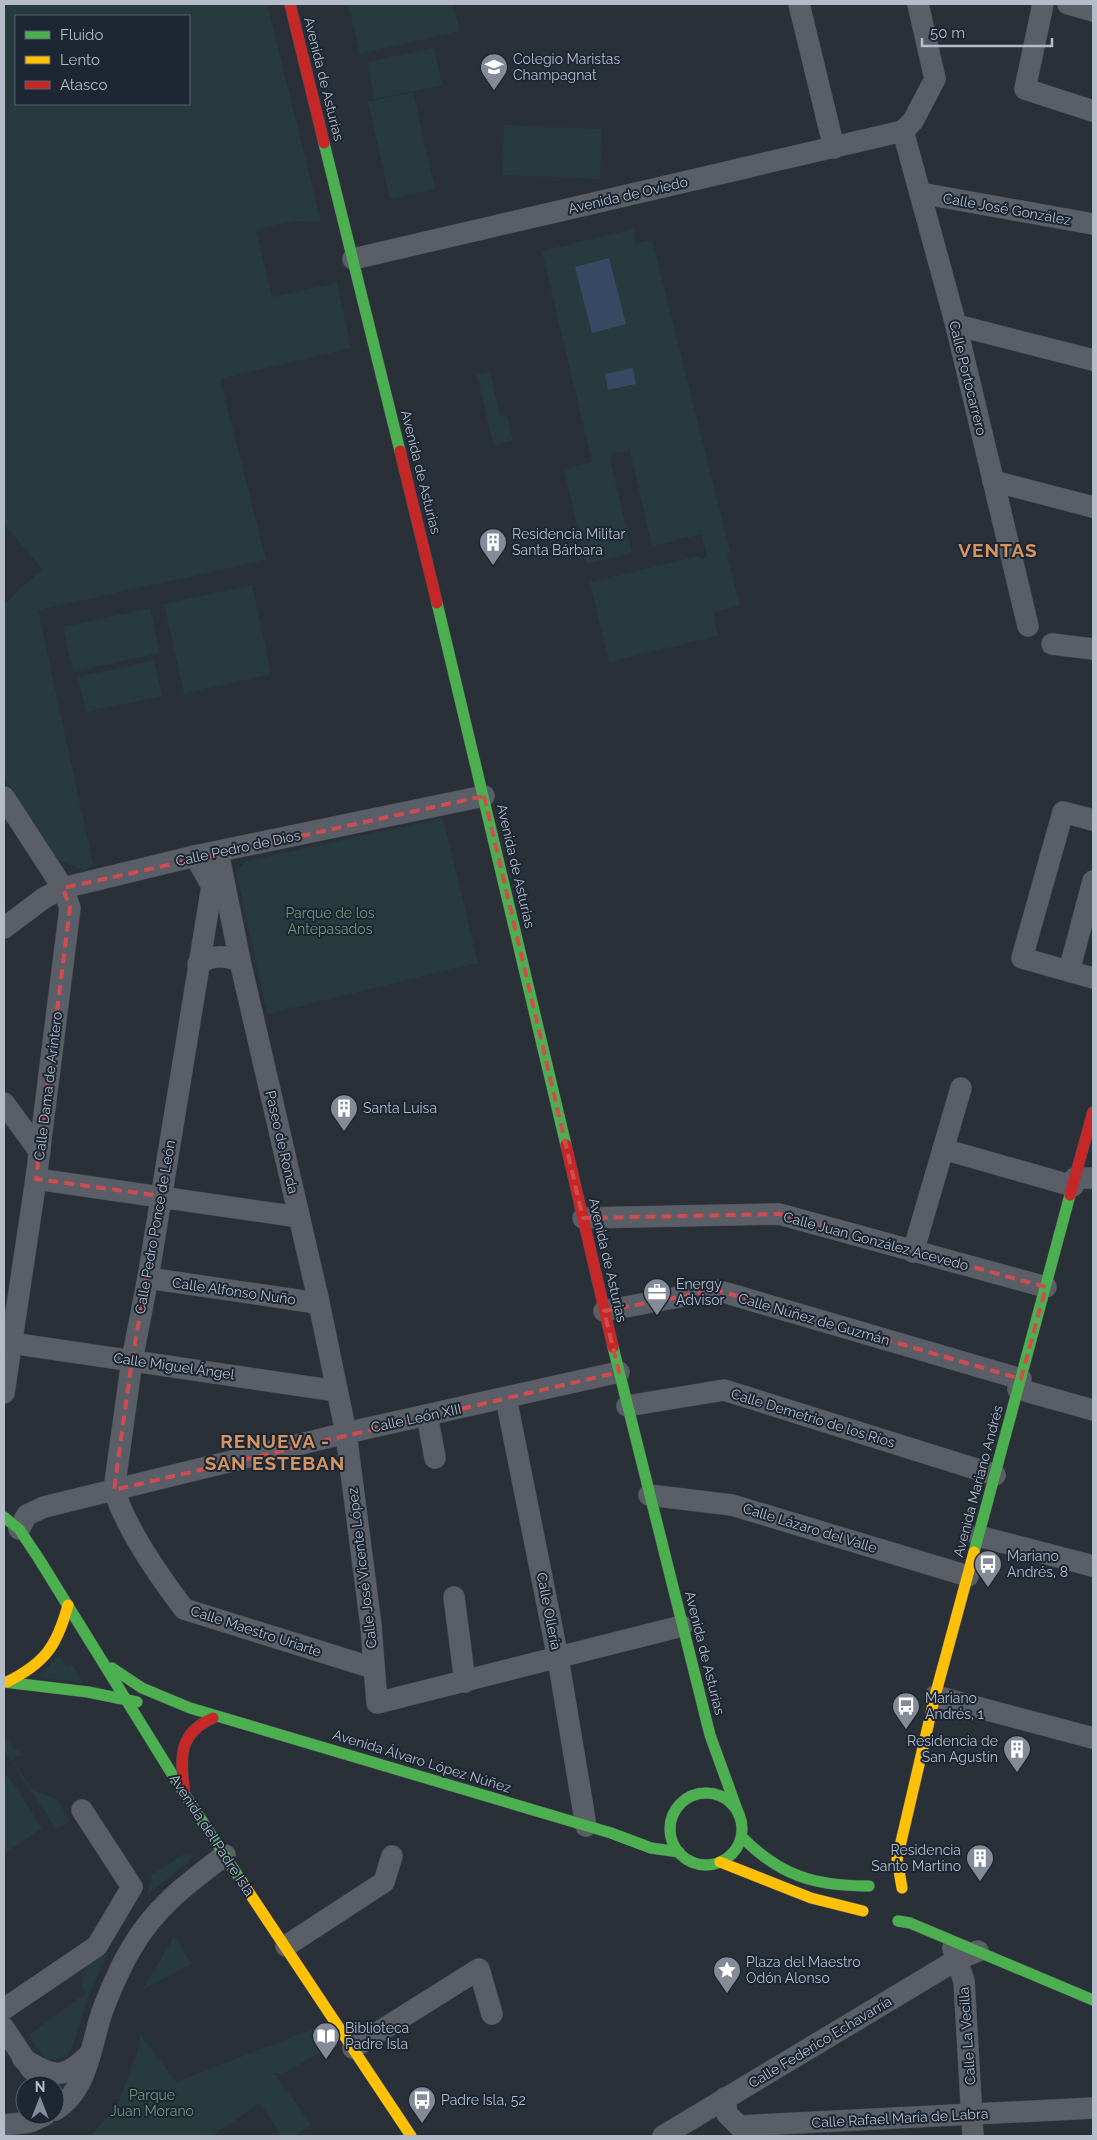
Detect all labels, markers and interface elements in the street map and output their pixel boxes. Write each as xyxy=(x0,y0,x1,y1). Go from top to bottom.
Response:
legend xyxy=(15,15,190,105)
street label: Avenida de Asturias xyxy=(301,15,347,143)
scale bar xyxy=(922,15,1052,47)
text: 50 m xyxy=(930,24,965,42)
text: Fluido xyxy=(60,26,103,44)
text: Lento xyxy=(60,51,100,69)
place label: Colegio Maristas Champagnat xyxy=(513,51,620,83)
school or university icon: Colegio Maristas Champagnat xyxy=(479,52,509,91)
text: Atasco xyxy=(60,76,107,94)
street label: Avenida de Oviedo xyxy=(567,173,689,217)
street label: Calle José González xyxy=(942,190,1072,228)
street label: Calle Portocarrero xyxy=(946,319,990,437)
street label: Avenida de Asturias xyxy=(398,408,444,536)
place label: Residencia Militar Santa Bárbara xyxy=(512,526,625,558)
building icon: Residencia Militar Santa Bárbara xyxy=(478,527,508,566)
district label: VENTAS xyxy=(958,539,1038,561)
street label: Avenida de Asturias xyxy=(494,802,538,930)
street label: Calle Pedro de Dios xyxy=(174,827,302,869)
park label: Parque de los Antepasados xyxy=(285,905,375,937)
street label: Calle Dama de Arintero xyxy=(31,1011,65,1161)
street label: Paseo de Ronda xyxy=(262,1089,302,1195)
building icon: Santa Luisa xyxy=(329,1093,359,1132)
place label: Santa Luisa xyxy=(363,1100,437,1116)
street label: Calle Pedro Ponce de León xyxy=(132,1139,178,1315)
street label: Avenida de Asturias xyxy=(586,1196,630,1324)
street label: Calle Juan González Acevedo xyxy=(782,1209,970,1273)
street label: Calle Alfonso Nuño xyxy=(171,1274,297,1308)
place label: Energy Advisor xyxy=(676,1276,725,1308)
office icon: Energy Advisor xyxy=(642,1277,672,1316)
street label: Calle Núñez de Guzmán xyxy=(736,1290,892,1348)
street label: Calle Miguel Ángel xyxy=(112,1349,236,1382)
street label: Calle Demetrio de los Ríos xyxy=(729,1385,897,1451)
street label: Calle León XIII xyxy=(369,1401,463,1435)
street label: Avenida Mariano Andrés xyxy=(950,1403,1006,1559)
district label: RENUEVA - SAN ESTEBAN xyxy=(205,1430,345,1474)
street label: Calle José Vicente López xyxy=(344,1486,380,1649)
street label: Calle Lázaro del Valle xyxy=(741,1500,879,1556)
place label: Mariano Andrés, 8 xyxy=(1007,1548,1068,1580)
bus stop icon: Mariano Andrés, 8 xyxy=(973,1549,1003,1588)
street label: Calle Ollería xyxy=(534,1571,564,1651)
street label: Avenida de Asturias xyxy=(682,1589,728,1717)
street label: Calle Maestro Uriarte xyxy=(189,1602,323,1660)
place label: Mariano Andrés, 1 xyxy=(925,1690,984,1722)
bus stop icon: Mariano Andrés, 1 xyxy=(891,1691,921,1730)
street label: Avenida Álvaro López Núñez xyxy=(331,1725,513,1796)
place label: Residencia de San Agustín xyxy=(907,1733,998,1765)
building icon: Residencia de San Agustín xyxy=(1002,1734,1032,1773)
street label: Avenida del Padre Isla xyxy=(166,1771,258,1899)
place label: Residencia Santo Martino xyxy=(871,1842,961,1874)
building icon: Residencia Santo Martino xyxy=(965,1843,995,1882)
place label: Plaza del Maestro Odón Alonso xyxy=(746,1954,861,1986)
place icon: Plaza del Maestro Odón Alonso xyxy=(712,1955,742,1994)
street label: Calle La Vecilla xyxy=(956,1986,978,2086)
street label: Calle Federico Echavarría xyxy=(746,1993,894,2091)
place label: Biblioteca Padre Isla xyxy=(345,2020,409,2052)
library icon: Biblioteca Padre Isla xyxy=(311,2021,341,2060)
north arrow xyxy=(15,2075,65,2125)
text: N xyxy=(35,2079,45,2095)
bus stop icon: Padre Isla, 52 xyxy=(407,2085,437,2124)
park label: Parque Juan Morano xyxy=(110,2087,194,2119)
place label: Padre Isla, 52 xyxy=(441,2092,526,2108)
street label: Calle Rafael María de Labra xyxy=(811,2105,989,2131)

